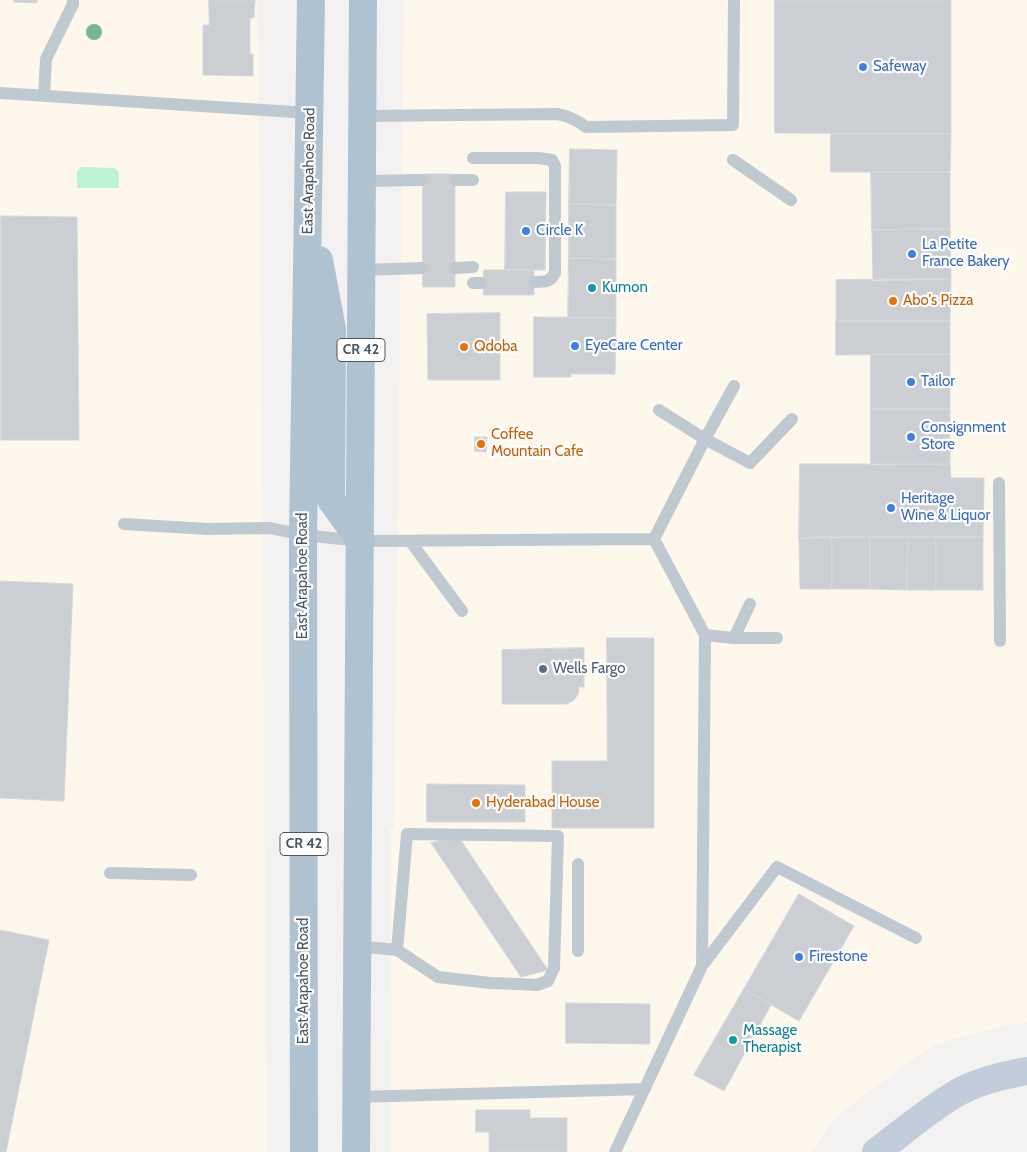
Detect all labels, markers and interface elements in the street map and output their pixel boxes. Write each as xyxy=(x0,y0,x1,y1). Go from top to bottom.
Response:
place label: Safeway xyxy=(873,58,927,76)
marker: Safeway xyxy=(857,61,869,73)
street label: East Arapahoe Road xyxy=(299,107,319,235)
place label: Circle K xyxy=(536,222,583,240)
marker: Circle K xyxy=(520,225,532,237)
place label: La Petite France Bakery xyxy=(922,236,1010,271)
marker: La Petite France Bakery xyxy=(906,248,918,260)
place label: Kumon xyxy=(602,279,648,297)
marker: Kumon xyxy=(586,282,598,294)
place label: Abo's Pizza xyxy=(903,292,973,310)
marker: Abo's Pizza xyxy=(887,295,899,307)
place label: EyeCare Center xyxy=(585,337,683,355)
road number: CR 42 xyxy=(337,338,385,362)
place label: Qdoba xyxy=(474,338,518,356)
marker: EyeCare Center xyxy=(569,340,581,352)
marker: Qdoba xyxy=(458,341,470,353)
place label: Tailor xyxy=(921,373,955,391)
marker: Tailor xyxy=(905,376,917,388)
place label: Consignment Store xyxy=(921,419,1006,454)
place label: Coffee Mountain Cafe xyxy=(491,426,583,461)
marker: Consignment Store xyxy=(905,431,917,443)
marker: Coffee Mountain Cafe xyxy=(475,438,487,450)
place label: Heritage Wine & Liquor xyxy=(901,490,990,525)
marker: Heritage Wine & Liquor xyxy=(885,502,897,514)
street label: East Arapahoe Road xyxy=(294,513,312,639)
place label: Wells Fargo xyxy=(553,660,626,678)
marker: Wells Fargo xyxy=(537,663,549,675)
place label: Hyderabad House xyxy=(486,794,599,812)
marker: Hyderabad House xyxy=(470,797,482,809)
road number: CR 42 xyxy=(280,832,328,856)
street label: East Arapahoe Road xyxy=(295,918,313,1044)
place label: Firestone xyxy=(809,948,868,966)
marker: Firestone xyxy=(793,951,805,963)
place label: Massage Therapist xyxy=(743,1022,801,1057)
marker: Massage Therapist xyxy=(727,1034,739,1046)

